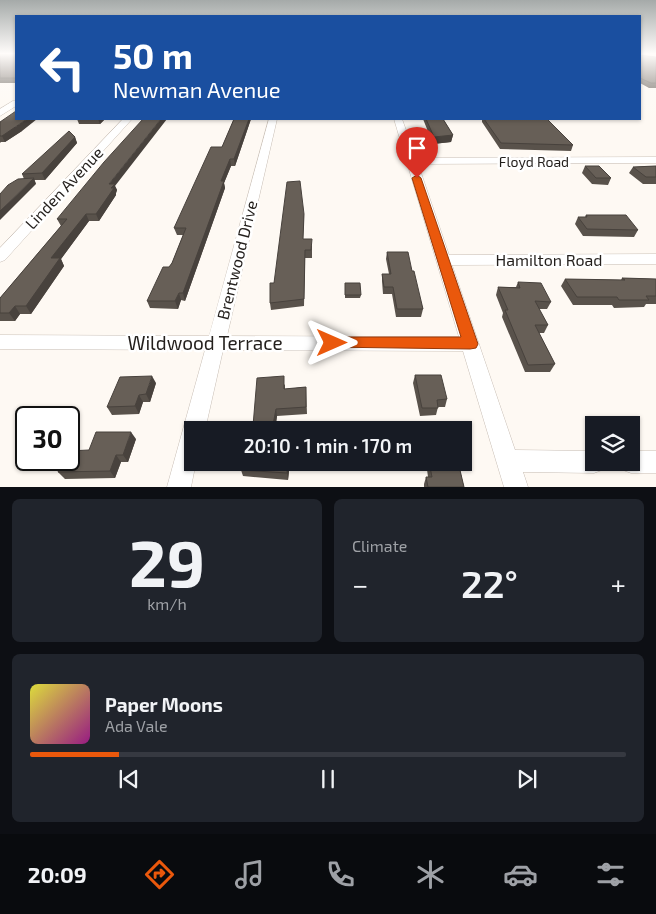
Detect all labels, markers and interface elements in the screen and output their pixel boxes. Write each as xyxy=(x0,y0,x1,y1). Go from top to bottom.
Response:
text: 50 m xyxy=(113,34,193,76)
icon: left xyxy=(30,35,95,100)
text: Newman Avenue xyxy=(113,76,281,102)
pin xyxy=(396,127,438,178)
icon: arrive xyxy=(403,134,431,162)
street label: Linden Avenue xyxy=(21,143,107,233)
street label: Floyd Road xyxy=(499,153,569,170)
street label: Brentwood Drive xyxy=(213,198,261,321)
street label: Hamilton Road xyxy=(496,250,603,269)
position arrow xyxy=(305,316,357,368)
street label: Wildwood Terrace xyxy=(127,331,283,354)
speed limit sign: 30 xyxy=(15,406,80,471)
map controls xyxy=(585,416,640,471)
button: layers xyxy=(585,416,640,471)
text: 20:10 · 1 min · 170 m xyxy=(244,434,412,457)
text: 29 xyxy=(129,522,205,600)
text: Climate xyxy=(352,536,407,555)
text: 22° xyxy=(461,560,518,606)
text: − xyxy=(352,567,368,601)
text: + xyxy=(611,567,626,601)
text: km/h xyxy=(147,594,187,613)
text: Paper Moons xyxy=(105,693,223,716)
text: Ada Vale xyxy=(105,716,168,735)
icon: previous xyxy=(115,765,143,793)
icon: pause xyxy=(314,765,342,793)
icon: next xyxy=(513,765,541,793)
icon: directions xyxy=(142,857,177,892)
icon: music xyxy=(232,857,267,892)
icon: phone xyxy=(323,857,358,892)
icon: climate xyxy=(413,857,448,892)
icon: car xyxy=(503,857,538,892)
icon: filters xyxy=(593,857,628,892)
text: 20:09 xyxy=(28,861,87,887)

